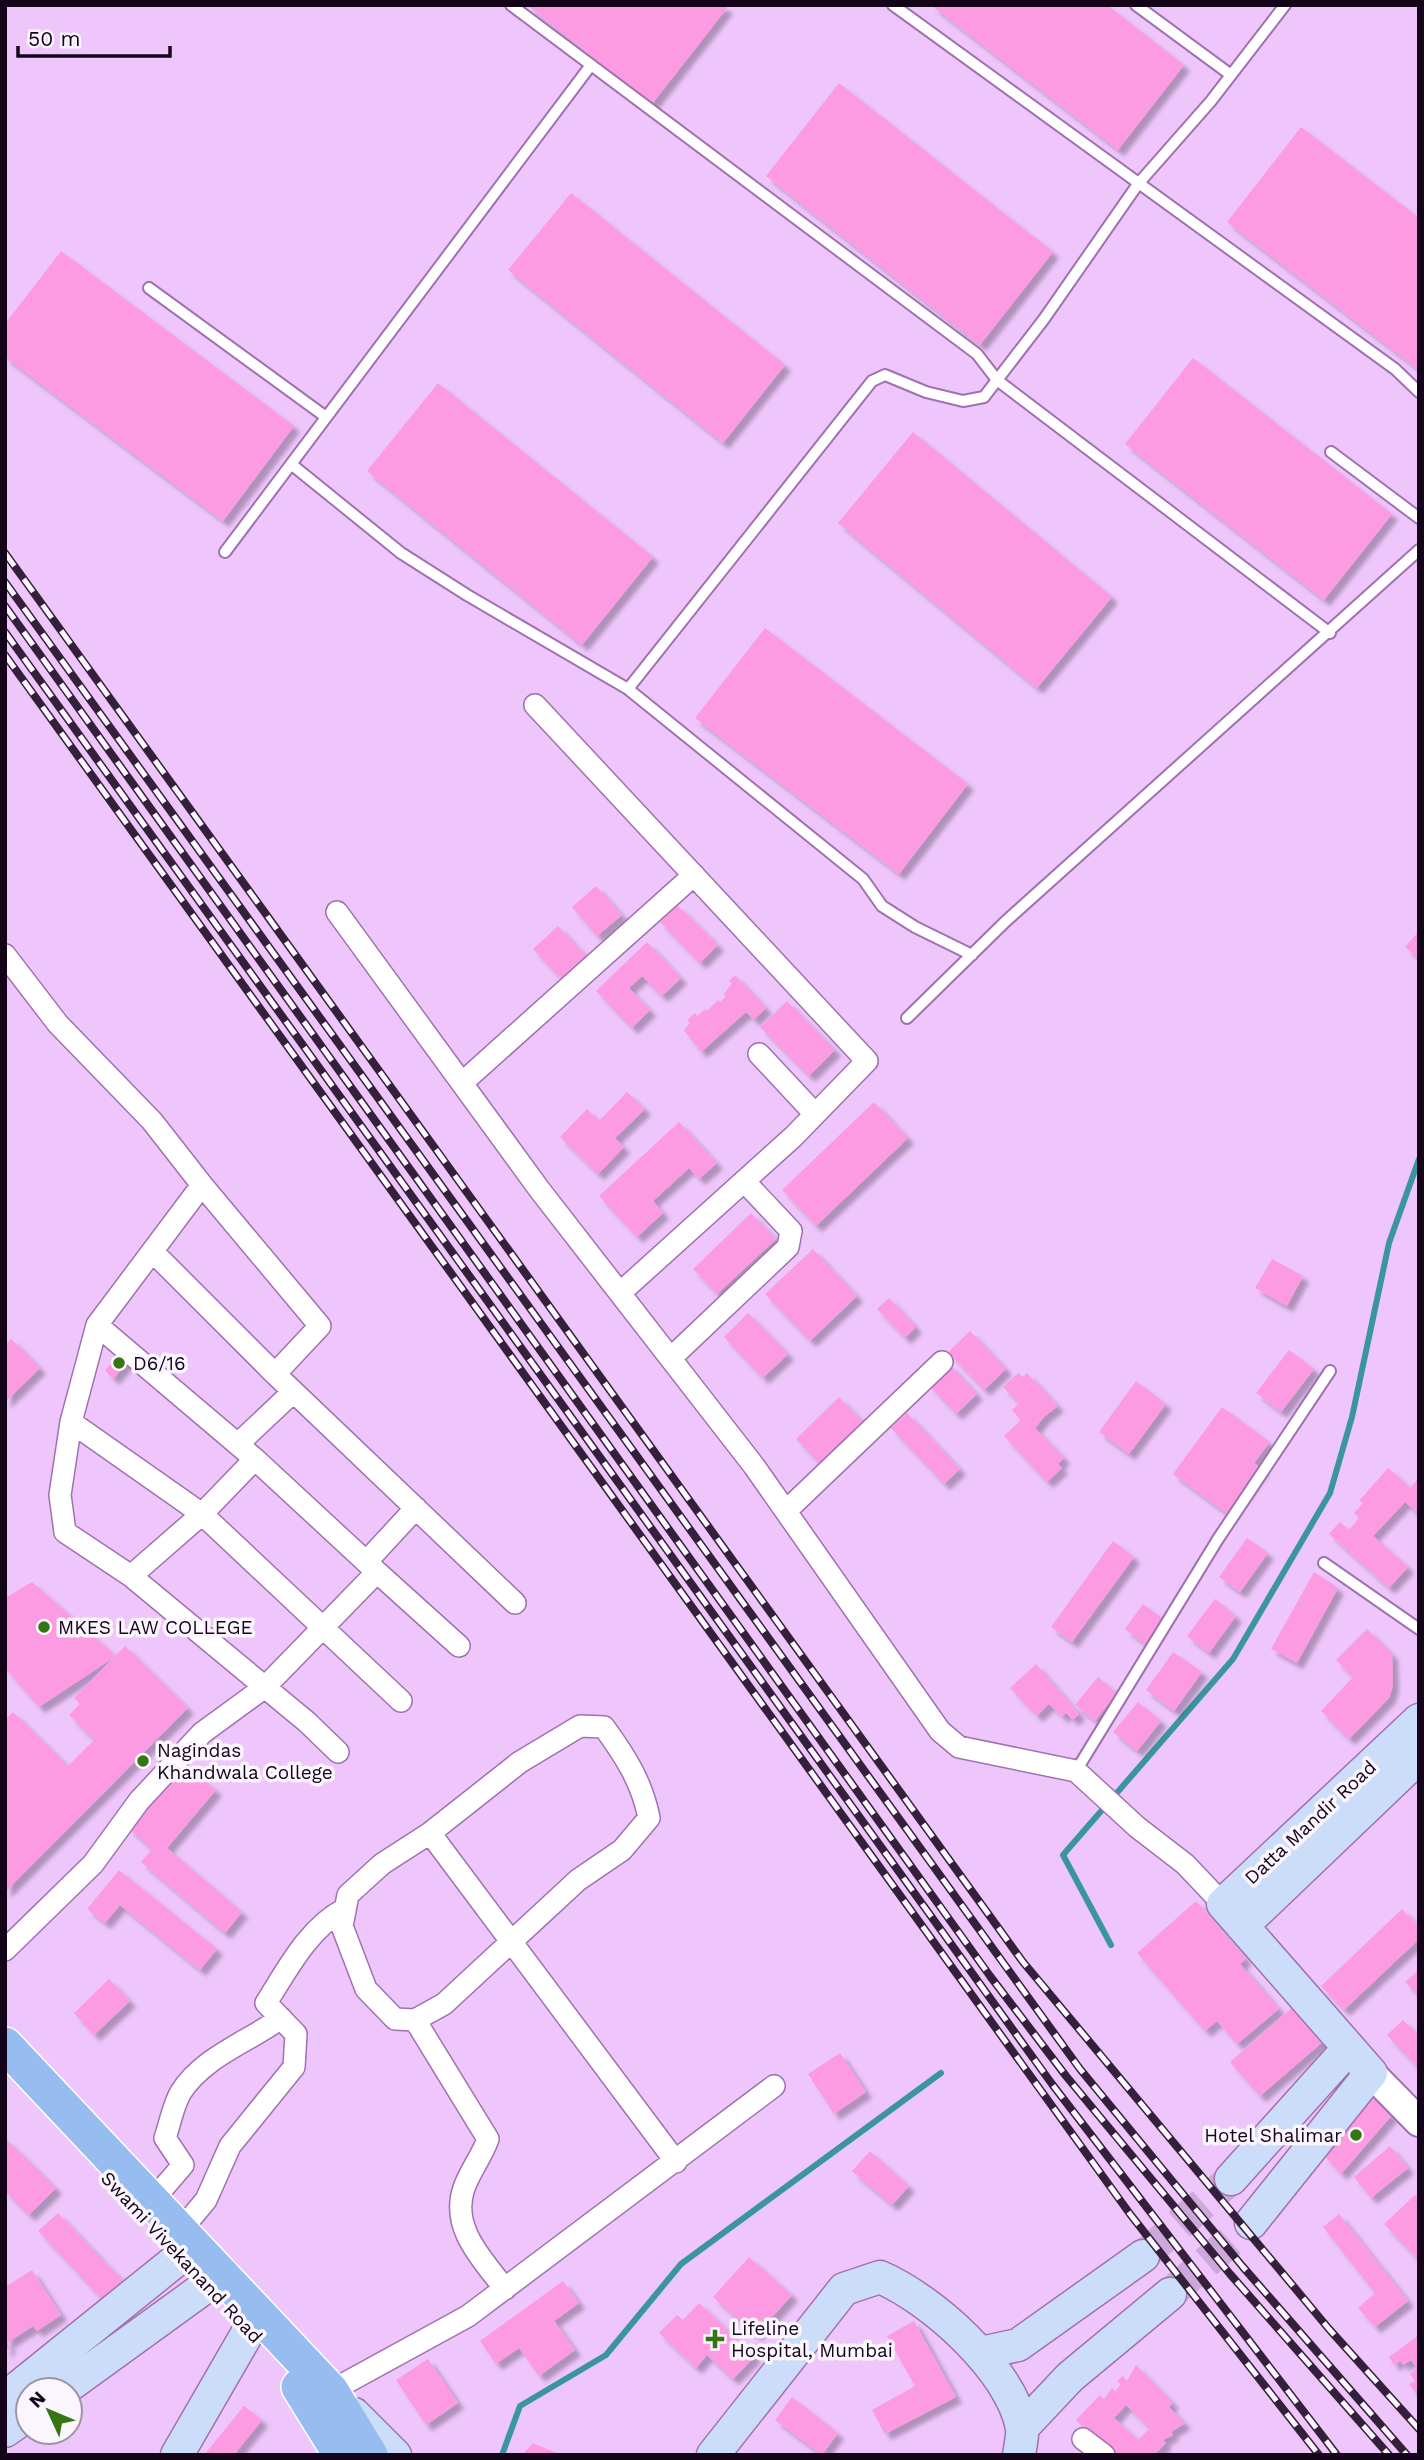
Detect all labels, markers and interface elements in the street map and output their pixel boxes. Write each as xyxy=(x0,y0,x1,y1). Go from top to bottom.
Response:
scale bar xyxy=(18,14,170,58)
text: 50 m xyxy=(28,26,80,51)
place label: D6/16 xyxy=(133,1352,186,1375)
marker: D6/16 xyxy=(111,1355,127,1371)
place label: MKES LAW COLLEGE xyxy=(58,1616,253,1639)
marker: MKES LAW COLLEGE xyxy=(36,1619,52,1635)
place label: Nagindas Khandwala College xyxy=(157,1739,333,1784)
marker: Nagindas Khandwala College xyxy=(135,1753,151,1769)
street label: Datta Mandir Road xyxy=(1240,1756,1381,1889)
place label: Hotel Shalimar xyxy=(1204,2124,1342,2147)
marker: Hotel Shalimar xyxy=(1348,2127,1364,2143)
street label: Swami Vivekanand Road xyxy=(96,2167,267,2348)
place label: Lifeline Hospital, Mumbai xyxy=(731,2317,893,2362)
marker: Lifeline Hospital, Mumbai xyxy=(705,2329,725,2349)
north arrow xyxy=(14,2376,84,2446)
text: N xyxy=(24,2386,50,2413)

